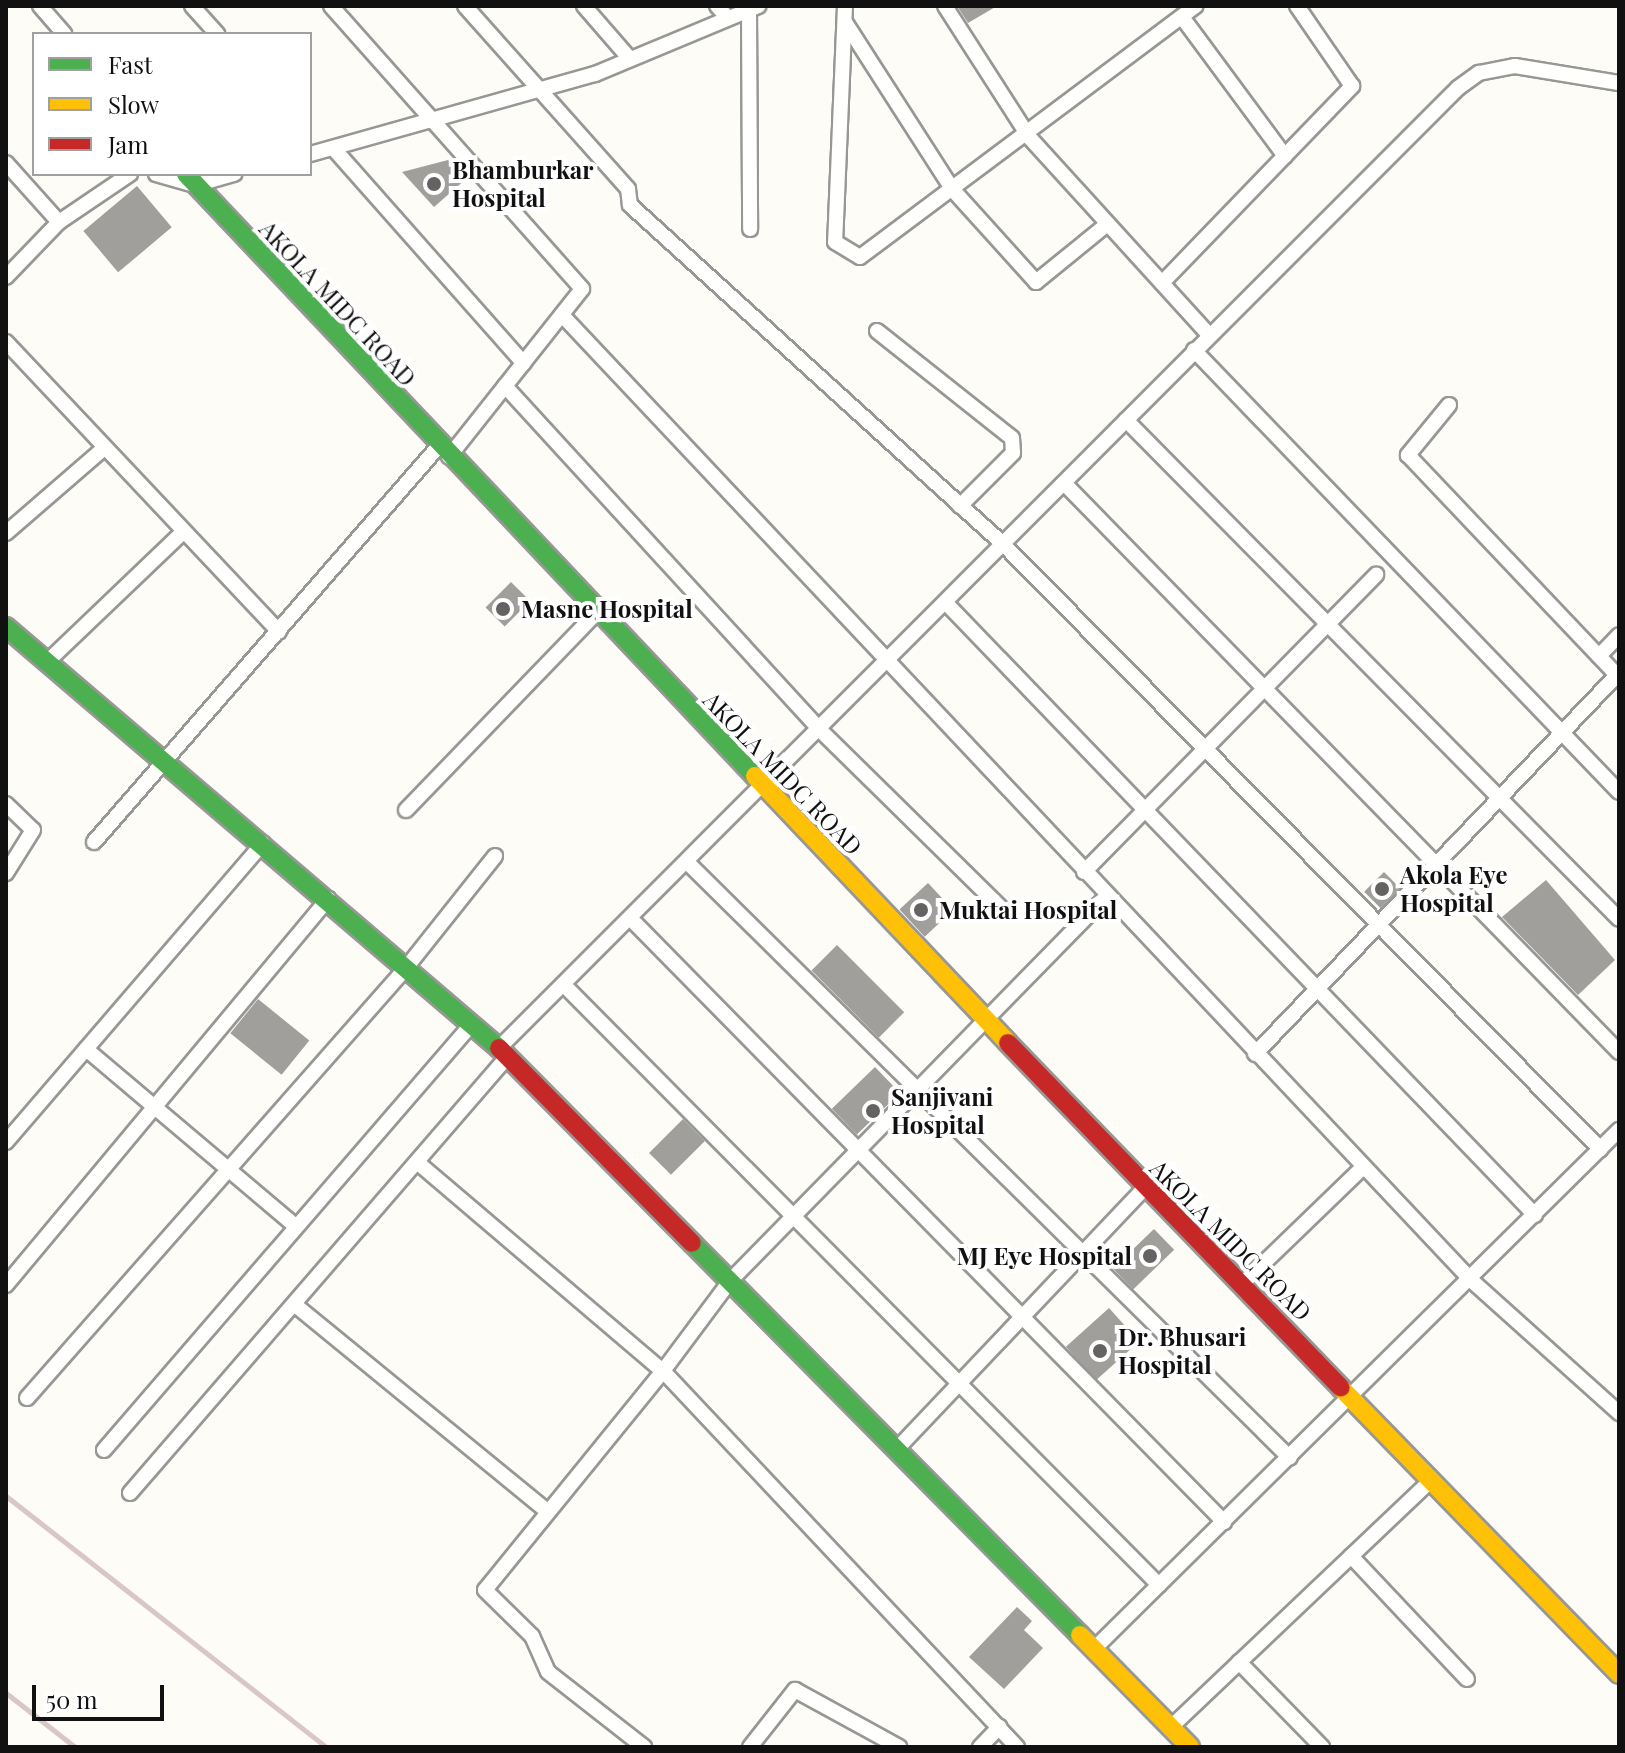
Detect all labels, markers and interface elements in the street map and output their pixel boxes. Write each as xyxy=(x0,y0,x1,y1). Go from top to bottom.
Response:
legend xyxy=(32,32,312,176)
text: Fast xyxy=(108,48,153,80)
text: Slow xyxy=(108,88,159,120)
text: Jam xyxy=(108,128,149,160)
place label: Bhamburkar Hospital xyxy=(452,156,593,212)
marker: Bhamburkar Hospital xyxy=(423,173,445,195)
street label: AKOLA MIDC ROAD xyxy=(254,214,422,392)
place label: Masne Hospital xyxy=(521,595,693,623)
marker: Masne Hospital xyxy=(492,598,514,620)
street label: AKOLA MIDC ROAD xyxy=(698,685,868,861)
place label: Akola Eye Hospital xyxy=(1400,861,1508,917)
marker: Akola Eye Hospital xyxy=(1371,878,1393,900)
place label: Muktai Hospital xyxy=(939,896,1117,924)
marker: Muktai Hospital xyxy=(910,899,932,921)
place label: Sanjivani Hospital xyxy=(891,1083,993,1139)
marker: Sanjivani Hospital xyxy=(862,1100,884,1122)
street label: AKOLA MIDC ROAD xyxy=(1145,1154,1317,1326)
place label: MJ Eye Hospital xyxy=(957,1242,1132,1270)
marker: MJ Eye Hospital xyxy=(1139,1245,1161,1267)
place label: Dr. Bhusari Hospital xyxy=(1118,1323,1246,1379)
marker: Dr. Bhusari Hospital xyxy=(1089,1340,1111,1362)
scale bar xyxy=(36,1669,168,1719)
text: 50 m xyxy=(46,1683,98,1715)

